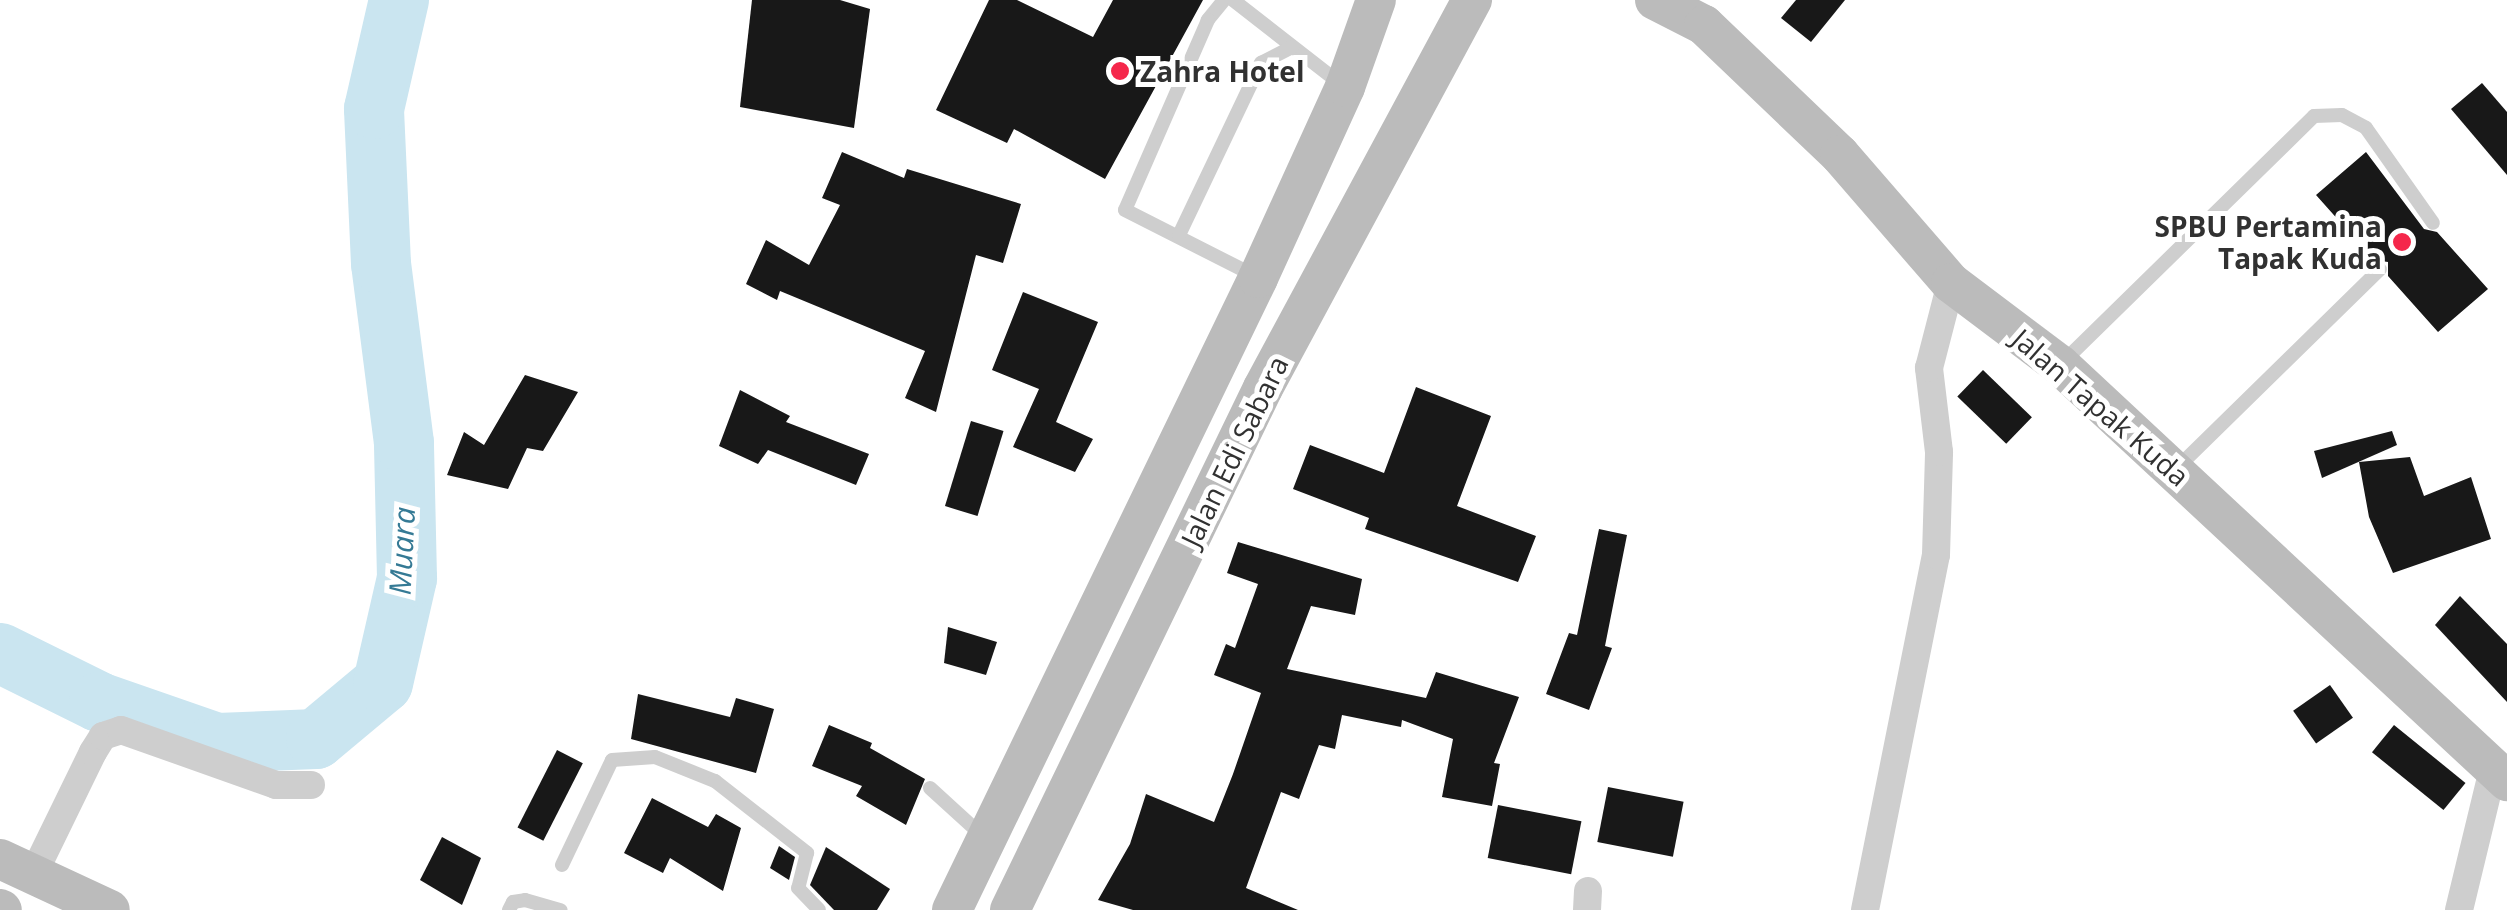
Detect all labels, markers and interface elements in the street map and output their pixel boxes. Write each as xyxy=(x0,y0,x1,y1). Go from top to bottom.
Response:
place label: Zahra Hotel xyxy=(1140,54,1304,88)
marker: Zahra Hotel xyxy=(1109,60,1131,82)
place label: SPBU Pertamina Tapak Kuda xyxy=(2154,209,2382,275)
marker: SPBU Pertamina Tapak Kuda xyxy=(2391,231,2413,253)
street label: Jalan Tapak Kuda xyxy=(2006,321,2196,493)
street label: Jalan Edi Sabara xyxy=(1173,350,1295,552)
water label: Muara xyxy=(382,506,422,596)

